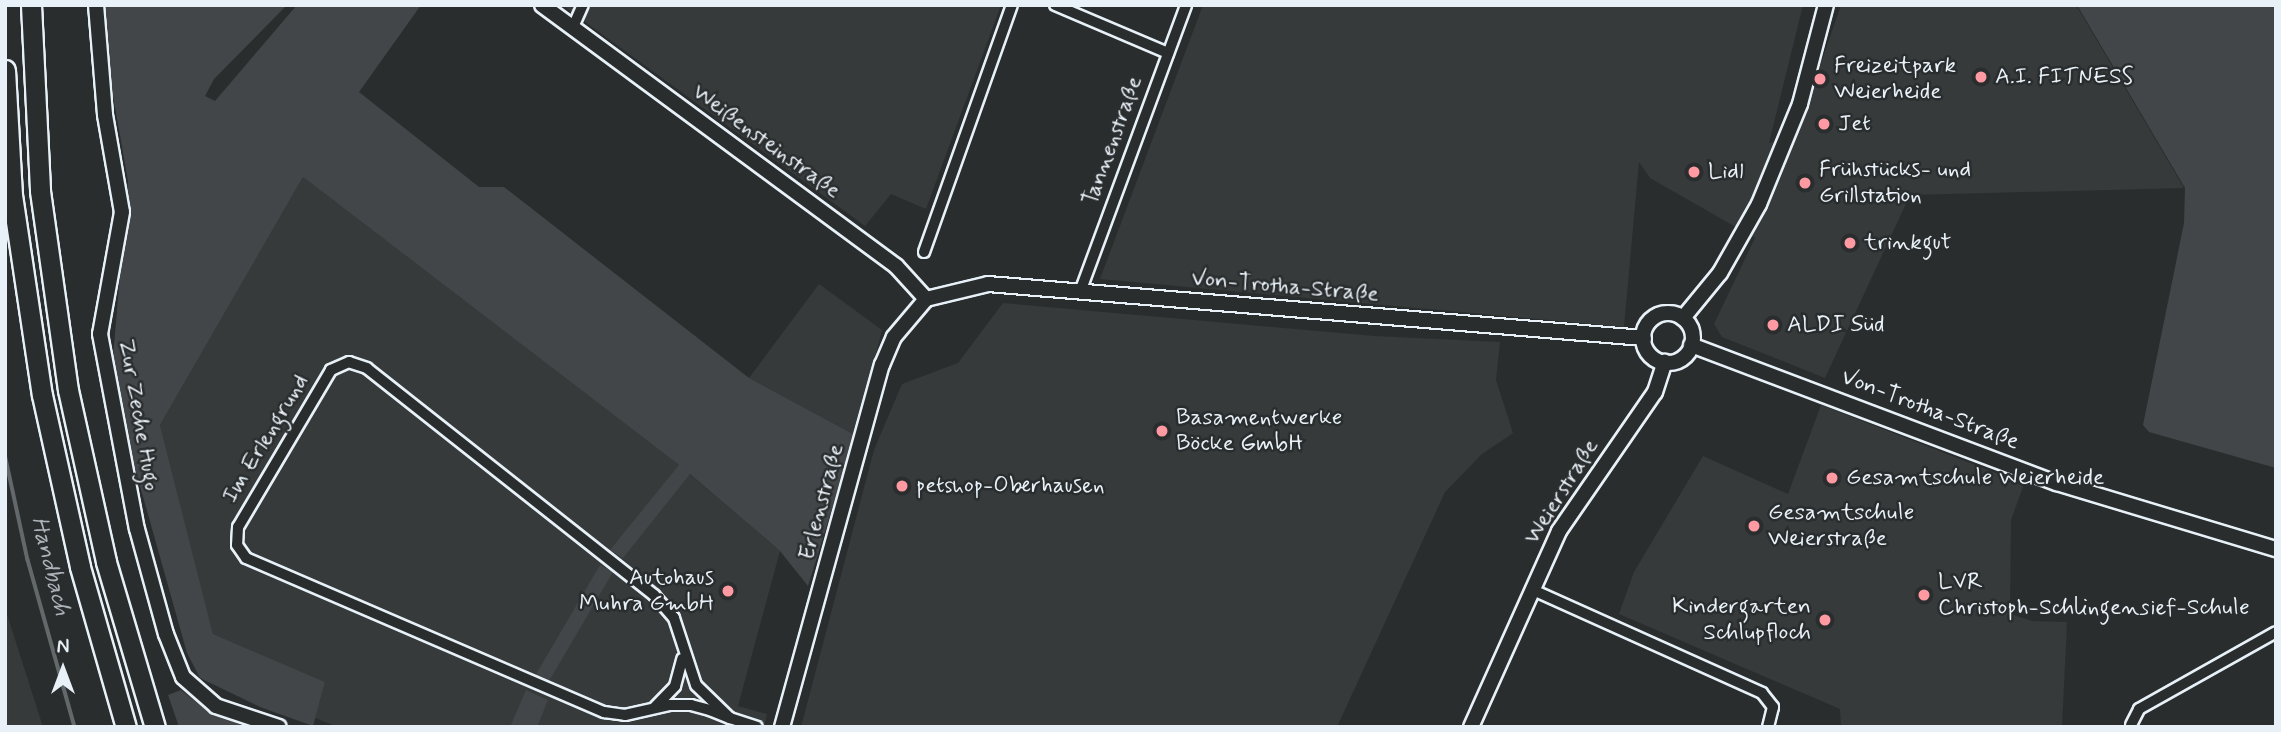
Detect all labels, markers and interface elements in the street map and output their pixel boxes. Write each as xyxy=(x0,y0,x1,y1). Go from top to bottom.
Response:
place label: Freizeitpark Weierheide xyxy=(1834,52,1956,106)
place label: A.I. FITNESS xyxy=(1995,63,2134,91)
marker: A.I. FITNESS xyxy=(1973,69,1989,85)
marker: Freizeitpark Weierheide xyxy=(1812,71,1828,87)
street label: Tannenstraße xyxy=(1077,73,1149,209)
street label: Weißensteinstraße xyxy=(686,79,846,205)
place label: Jet xyxy=(1838,110,1871,138)
marker: Jet xyxy=(1816,116,1832,132)
place label: Frühstücks- und Grillstation xyxy=(1819,156,1971,210)
place label: Lidl xyxy=(1708,158,1744,186)
marker: Lidl xyxy=(1686,164,1702,180)
marker: Frühstücks- und Grillstation xyxy=(1797,175,1813,191)
place label: trinkgut xyxy=(1864,229,1951,257)
marker: trinkgut xyxy=(1842,235,1858,251)
street label: Von-Trotha-Straße xyxy=(1190,265,1380,309)
place label: ALDI Süd xyxy=(1787,311,1884,339)
marker: ALDI Süd xyxy=(1765,317,1781,333)
street label: Zur Zeche Hugo xyxy=(111,335,165,495)
street label: Von-Trotha-Straße xyxy=(1837,363,2023,457)
street label: Im Erlengrund xyxy=(214,365,318,513)
place label: Basamentwerke Böcke GmbH xyxy=(1176,404,1342,458)
marker: Basamentwerke Böcke GmbH xyxy=(1154,423,1170,439)
street label: Weierstraße xyxy=(1519,434,1605,550)
street label: Erlenstraße xyxy=(793,441,851,563)
place label: Gesamtschule Weierheide xyxy=(1846,464,2106,492)
marker: Gesamtschule Weierheide xyxy=(1824,470,1840,486)
place label: petshop-Oberhausen xyxy=(916,472,1105,500)
marker: petshop-Oberhausen xyxy=(894,478,910,494)
place label: Gesamtschule Weierstraße xyxy=(1768,499,1914,553)
water label: Handbach xyxy=(24,513,76,619)
marker: Gesamtschule Weierstraße xyxy=(1746,518,1762,534)
place label: Autohaus Muhra GmbH xyxy=(579,564,714,618)
place label: LVR Christoph-Schlingensief-Schule xyxy=(1938,568,2250,622)
marker: Autohaus Muhra GmbH xyxy=(720,583,736,599)
marker: LVR Christoph-Schlingensief-Schule xyxy=(1916,587,1932,603)
place label: Kindergarten Schlupfloch xyxy=(1672,593,1811,647)
marker: Kindergarten Schlupfloch xyxy=(1817,612,1833,628)
north arrow xyxy=(28,634,98,704)
text: N xyxy=(57,635,69,660)

